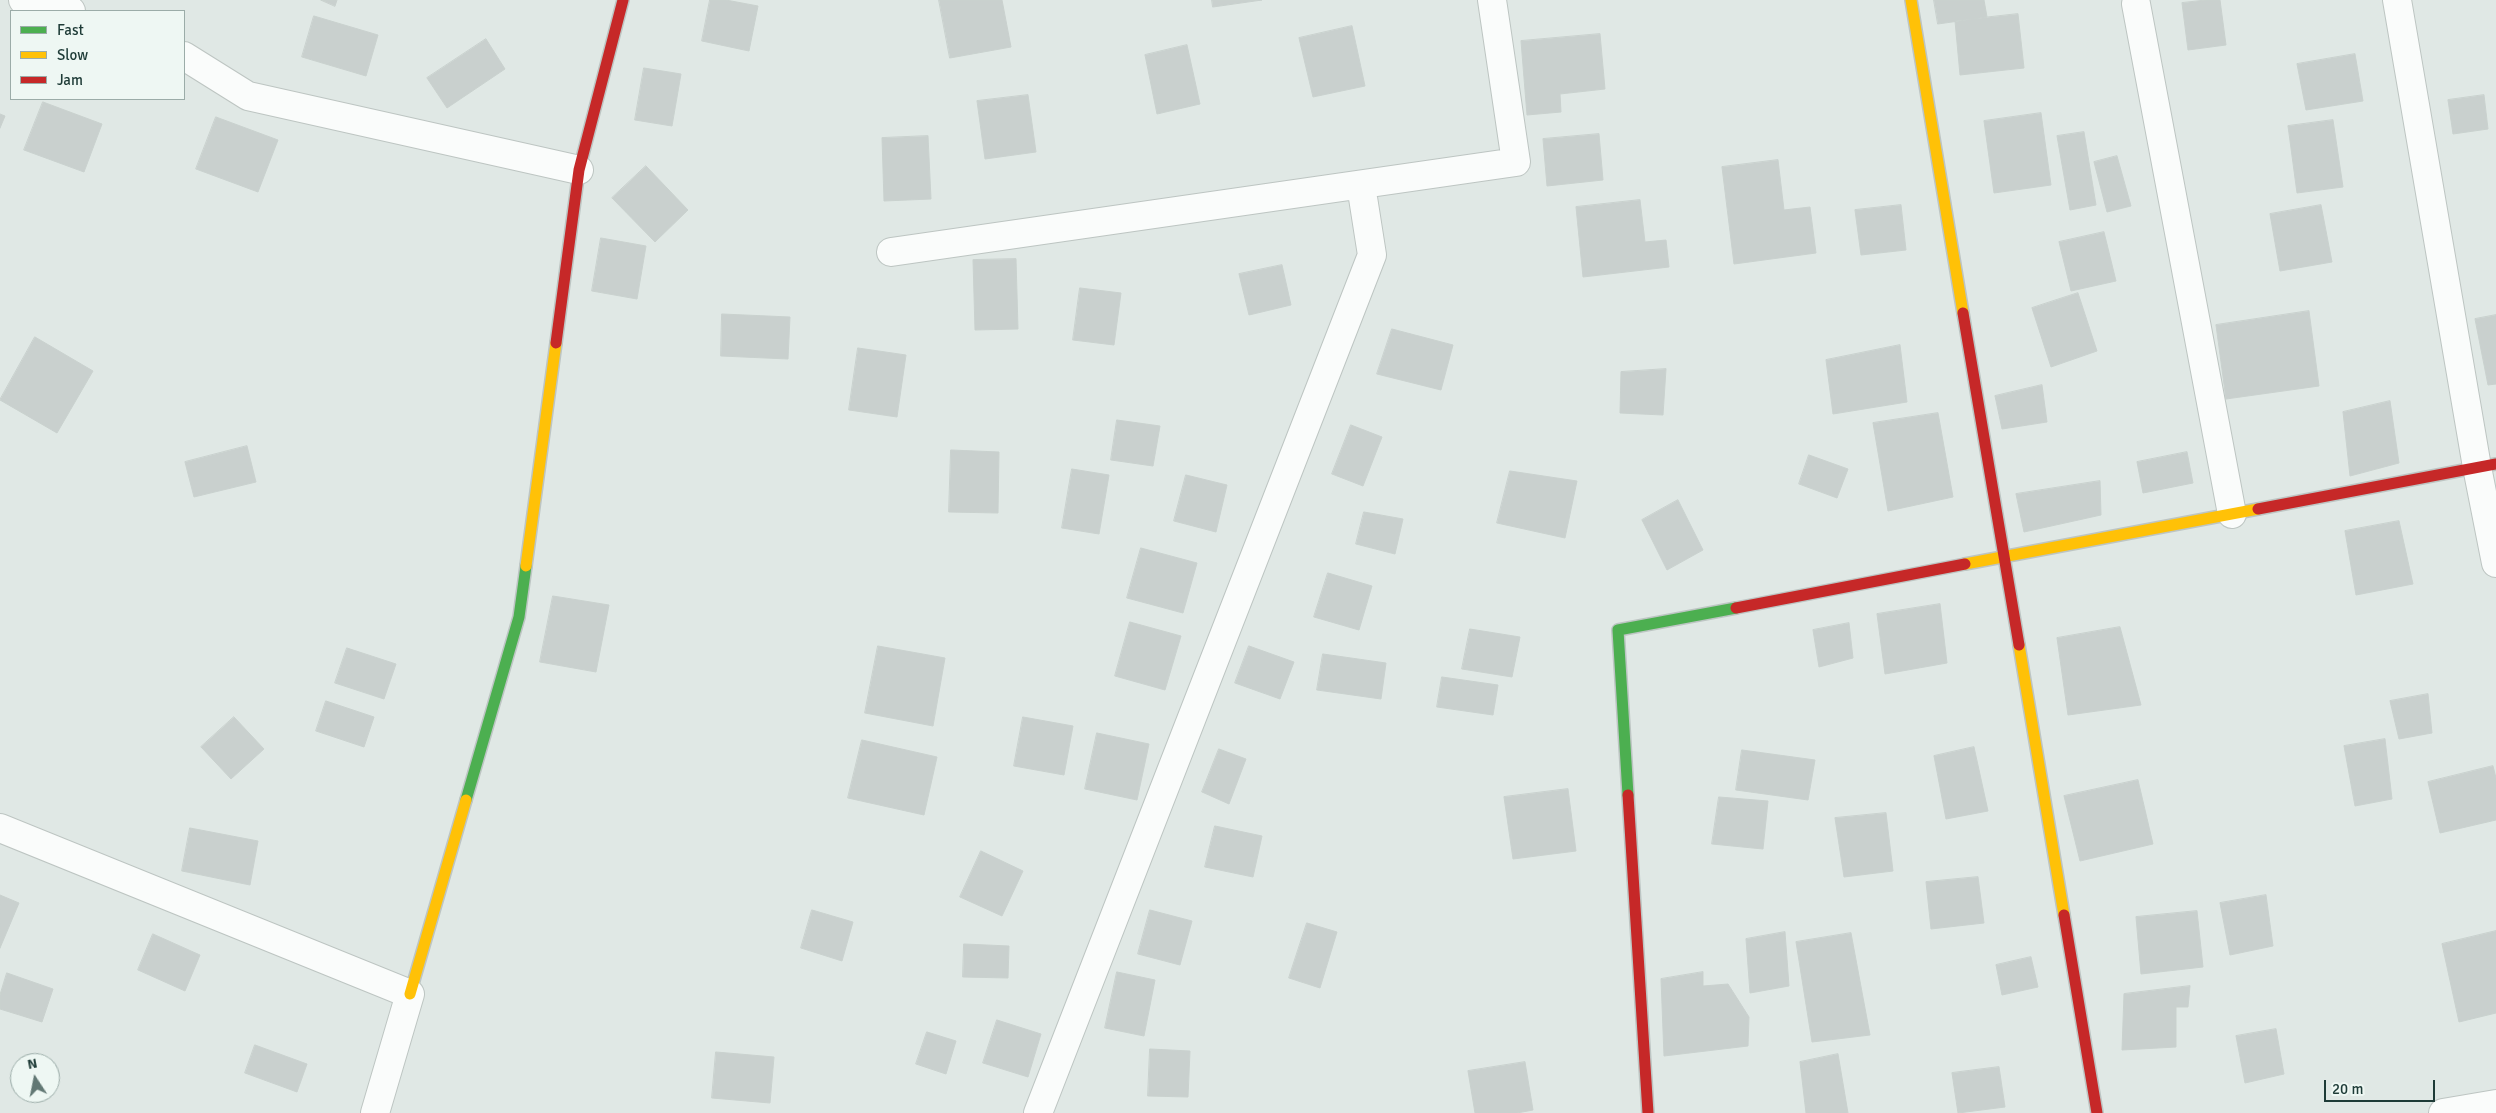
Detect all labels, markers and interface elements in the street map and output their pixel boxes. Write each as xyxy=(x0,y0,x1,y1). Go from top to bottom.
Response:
legend xyxy=(10,10,185,100)
text: Fast xyxy=(57,21,84,39)
text: Slow xyxy=(57,46,88,64)
text: Jam xyxy=(57,71,83,89)
north arrow xyxy=(10,1053,60,1103)
text: N xyxy=(26,1054,39,1073)
scale bar xyxy=(2326,1070,2437,1102)
text: 20 m xyxy=(2332,1080,2363,1098)

